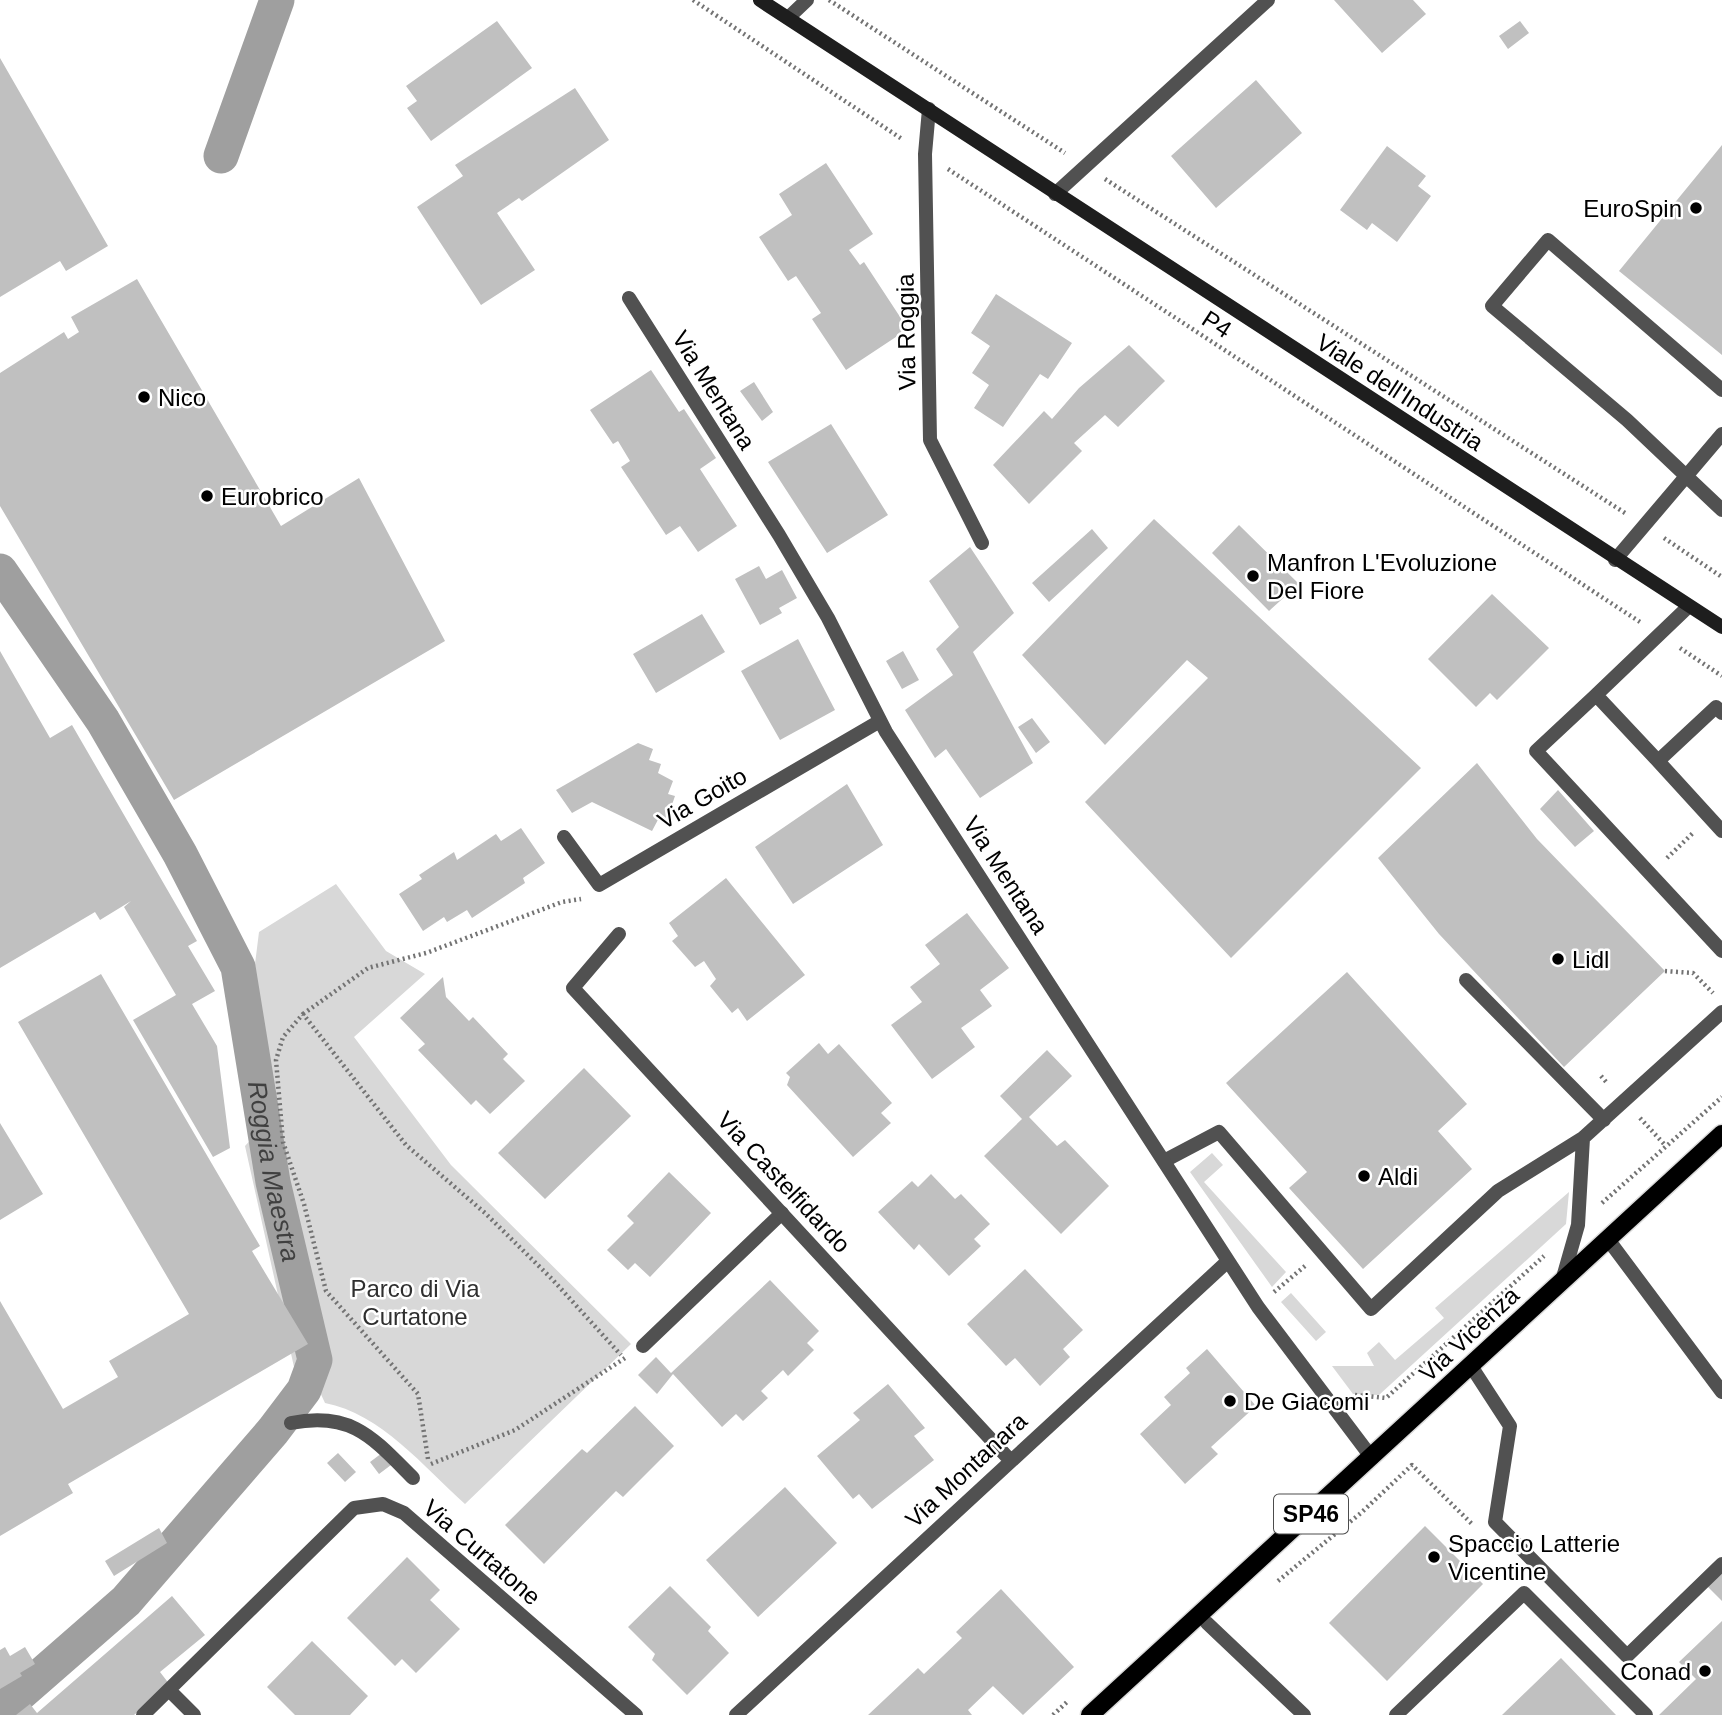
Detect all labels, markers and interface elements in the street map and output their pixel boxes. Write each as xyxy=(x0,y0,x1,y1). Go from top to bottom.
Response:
place label: EuroSpin xyxy=(1583,195,1682,222)
marker: EuroSpin xyxy=(1688,200,1704,216)
street label: Via Roggia xyxy=(891,273,921,391)
street label: P4 xyxy=(1197,305,1237,343)
street label: Via Mentana xyxy=(667,326,761,455)
street label: Viale dell'Industria xyxy=(1311,328,1489,456)
place label: Nico xyxy=(158,384,206,411)
marker: Nico xyxy=(136,389,152,405)
place label: Eurobrico xyxy=(221,483,324,510)
marker: Eurobrico xyxy=(199,488,215,504)
place label: Manfron L'Evoluzione Del Fiore xyxy=(1267,549,1497,604)
marker: Manfron L'Evoluzione Del Fiore xyxy=(1245,568,1261,584)
street label: Via Goito xyxy=(653,762,751,834)
street label: Via Mentana xyxy=(958,811,1054,939)
place label: Lidl xyxy=(1572,946,1609,973)
marker: Lidl xyxy=(1550,951,1566,967)
water label: Roggia Maestra xyxy=(242,1079,306,1265)
street label: Via Castelfidardo xyxy=(712,1106,856,1258)
place label: Aldi xyxy=(1378,1163,1418,1190)
marker: Aldi xyxy=(1356,1168,1372,1184)
park label: Parco di Via Curtatone xyxy=(351,1275,480,1330)
street label: Via Vicenza xyxy=(1414,1281,1525,1387)
place label: De Giacomi xyxy=(1244,1388,1369,1415)
marker: De Giacomi xyxy=(1222,1393,1238,1409)
street label: Via Montanara xyxy=(900,1407,1033,1533)
street label: Via Curtatone xyxy=(418,1494,546,1610)
road number: SP46 xyxy=(1274,1494,1348,1534)
place label: Spaccio Latterie Vicentine xyxy=(1448,1530,1620,1585)
marker: Spaccio Latterie Vicentine xyxy=(1426,1549,1442,1565)
place label: Conad xyxy=(1620,1658,1691,1685)
marker: Conad xyxy=(1697,1663,1713,1679)

